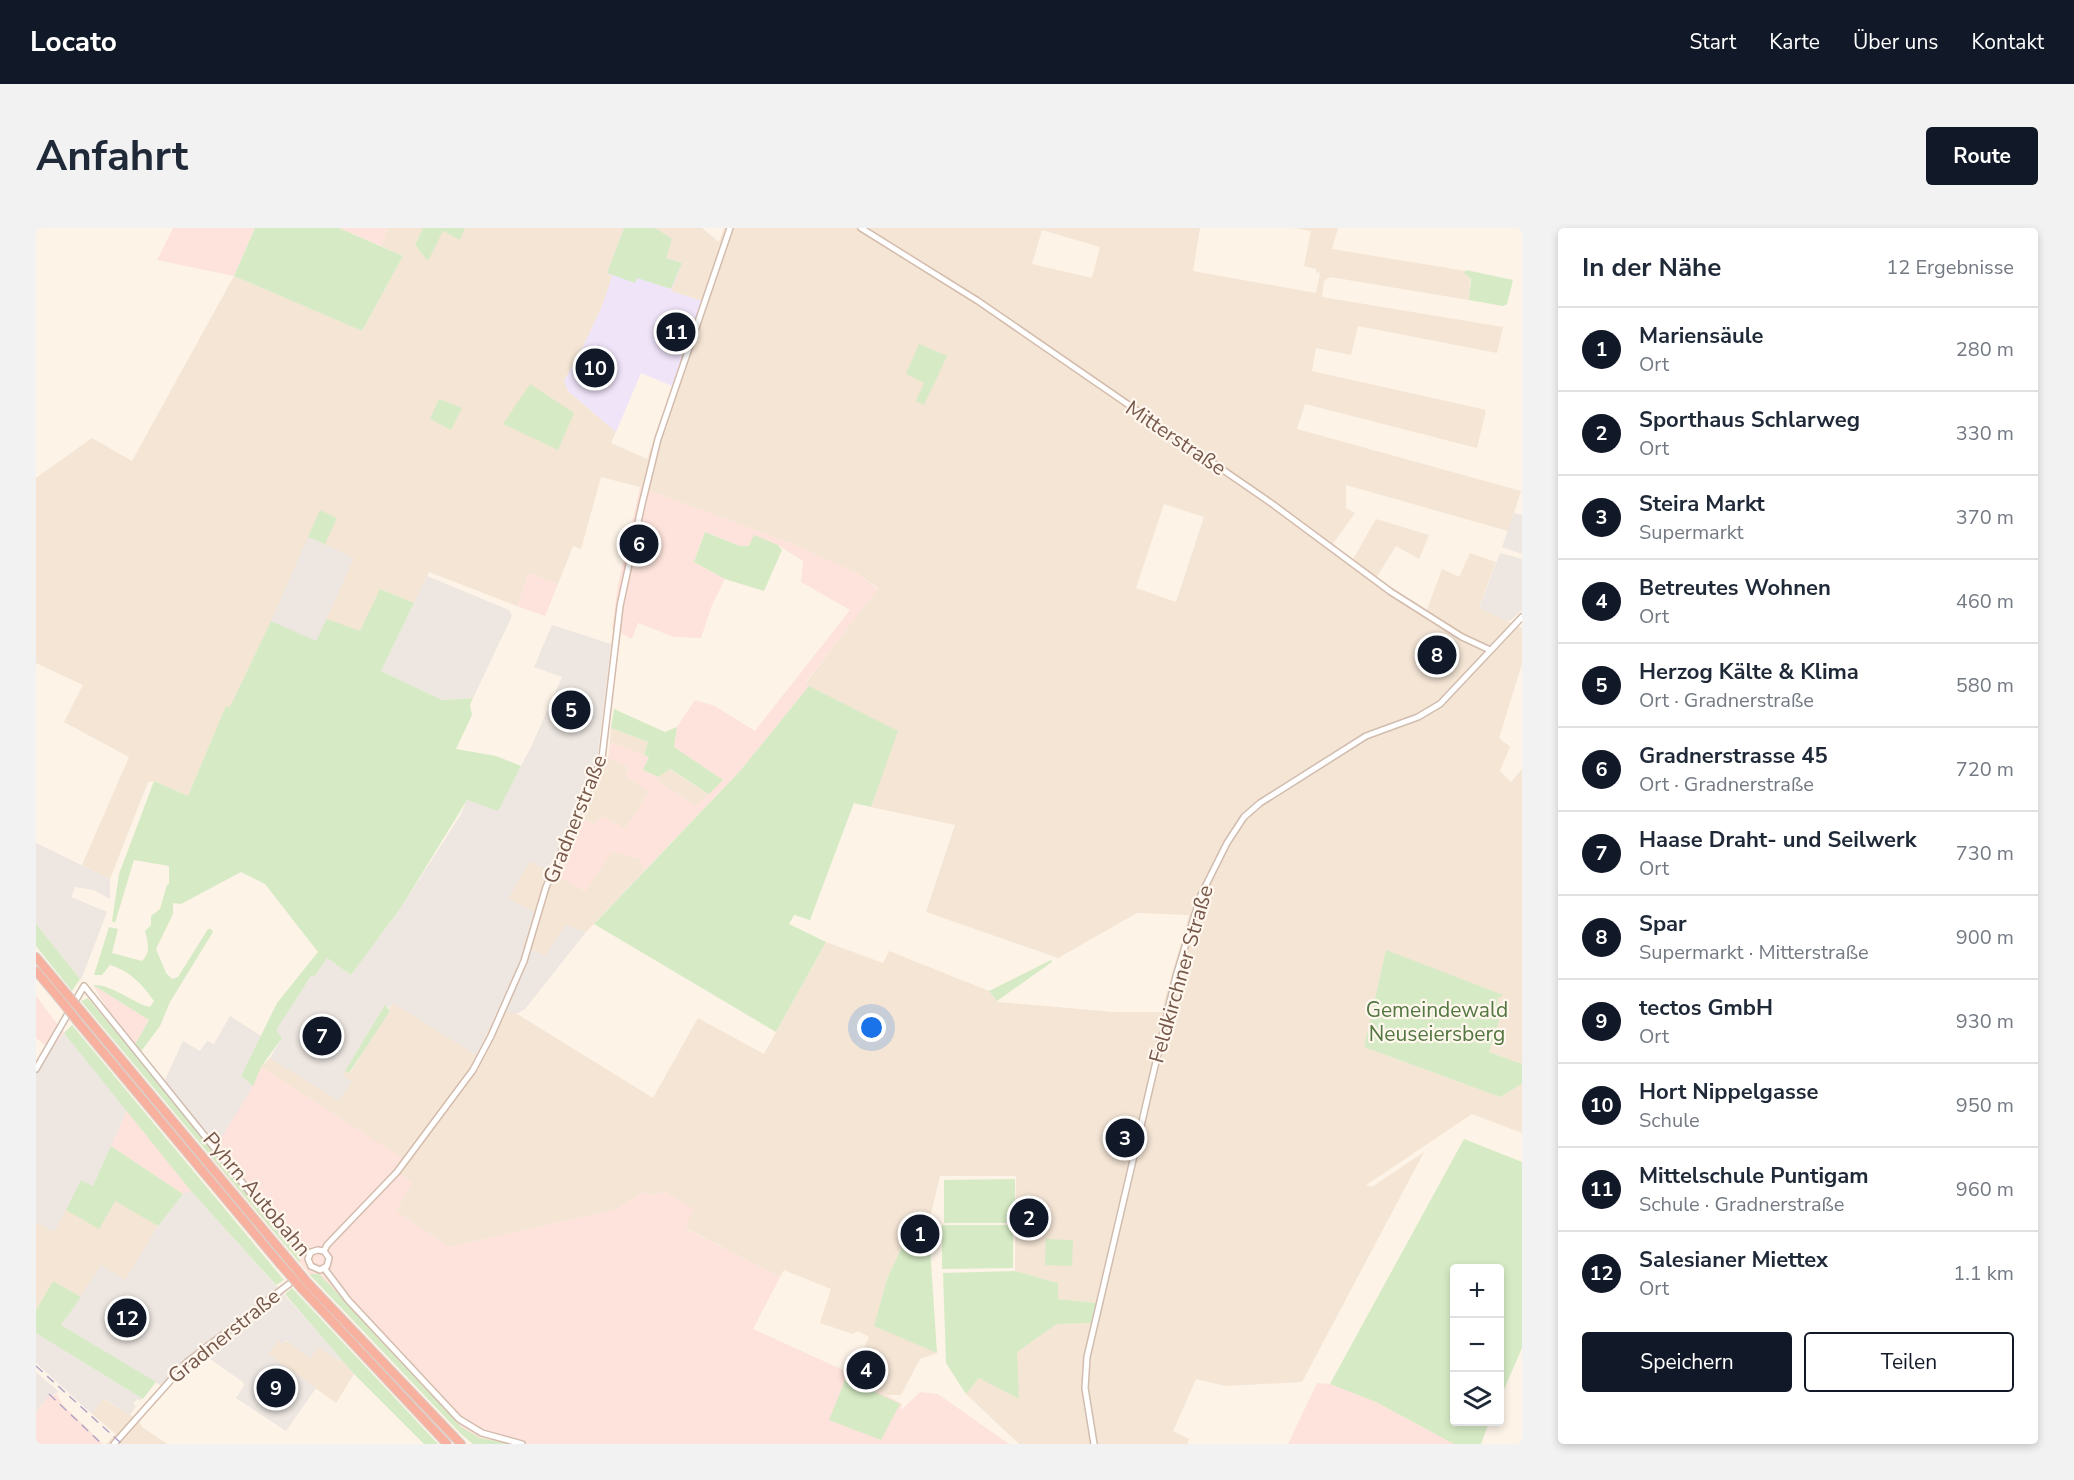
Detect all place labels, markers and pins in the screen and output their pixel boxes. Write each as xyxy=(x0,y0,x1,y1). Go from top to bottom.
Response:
pin: 11 xyxy=(656,310,696,354)
pin: 10 xyxy=(576,346,614,390)
pin: 6 xyxy=(620,522,658,566)
pin: 8 xyxy=(1418,632,1456,678)
pin: 5 xyxy=(552,688,590,732)
pin: 7 xyxy=(302,1014,342,1058)
pin: 3 xyxy=(1106,1116,1144,1160)
pin: 2 xyxy=(1010,1196,1048,1240)
pin: 1 xyxy=(900,1212,940,1256)
pin: 12 xyxy=(108,1296,146,1340)
pin: 4 xyxy=(846,1348,886,1392)
pin: 9 xyxy=(256,1366,296,1410)

